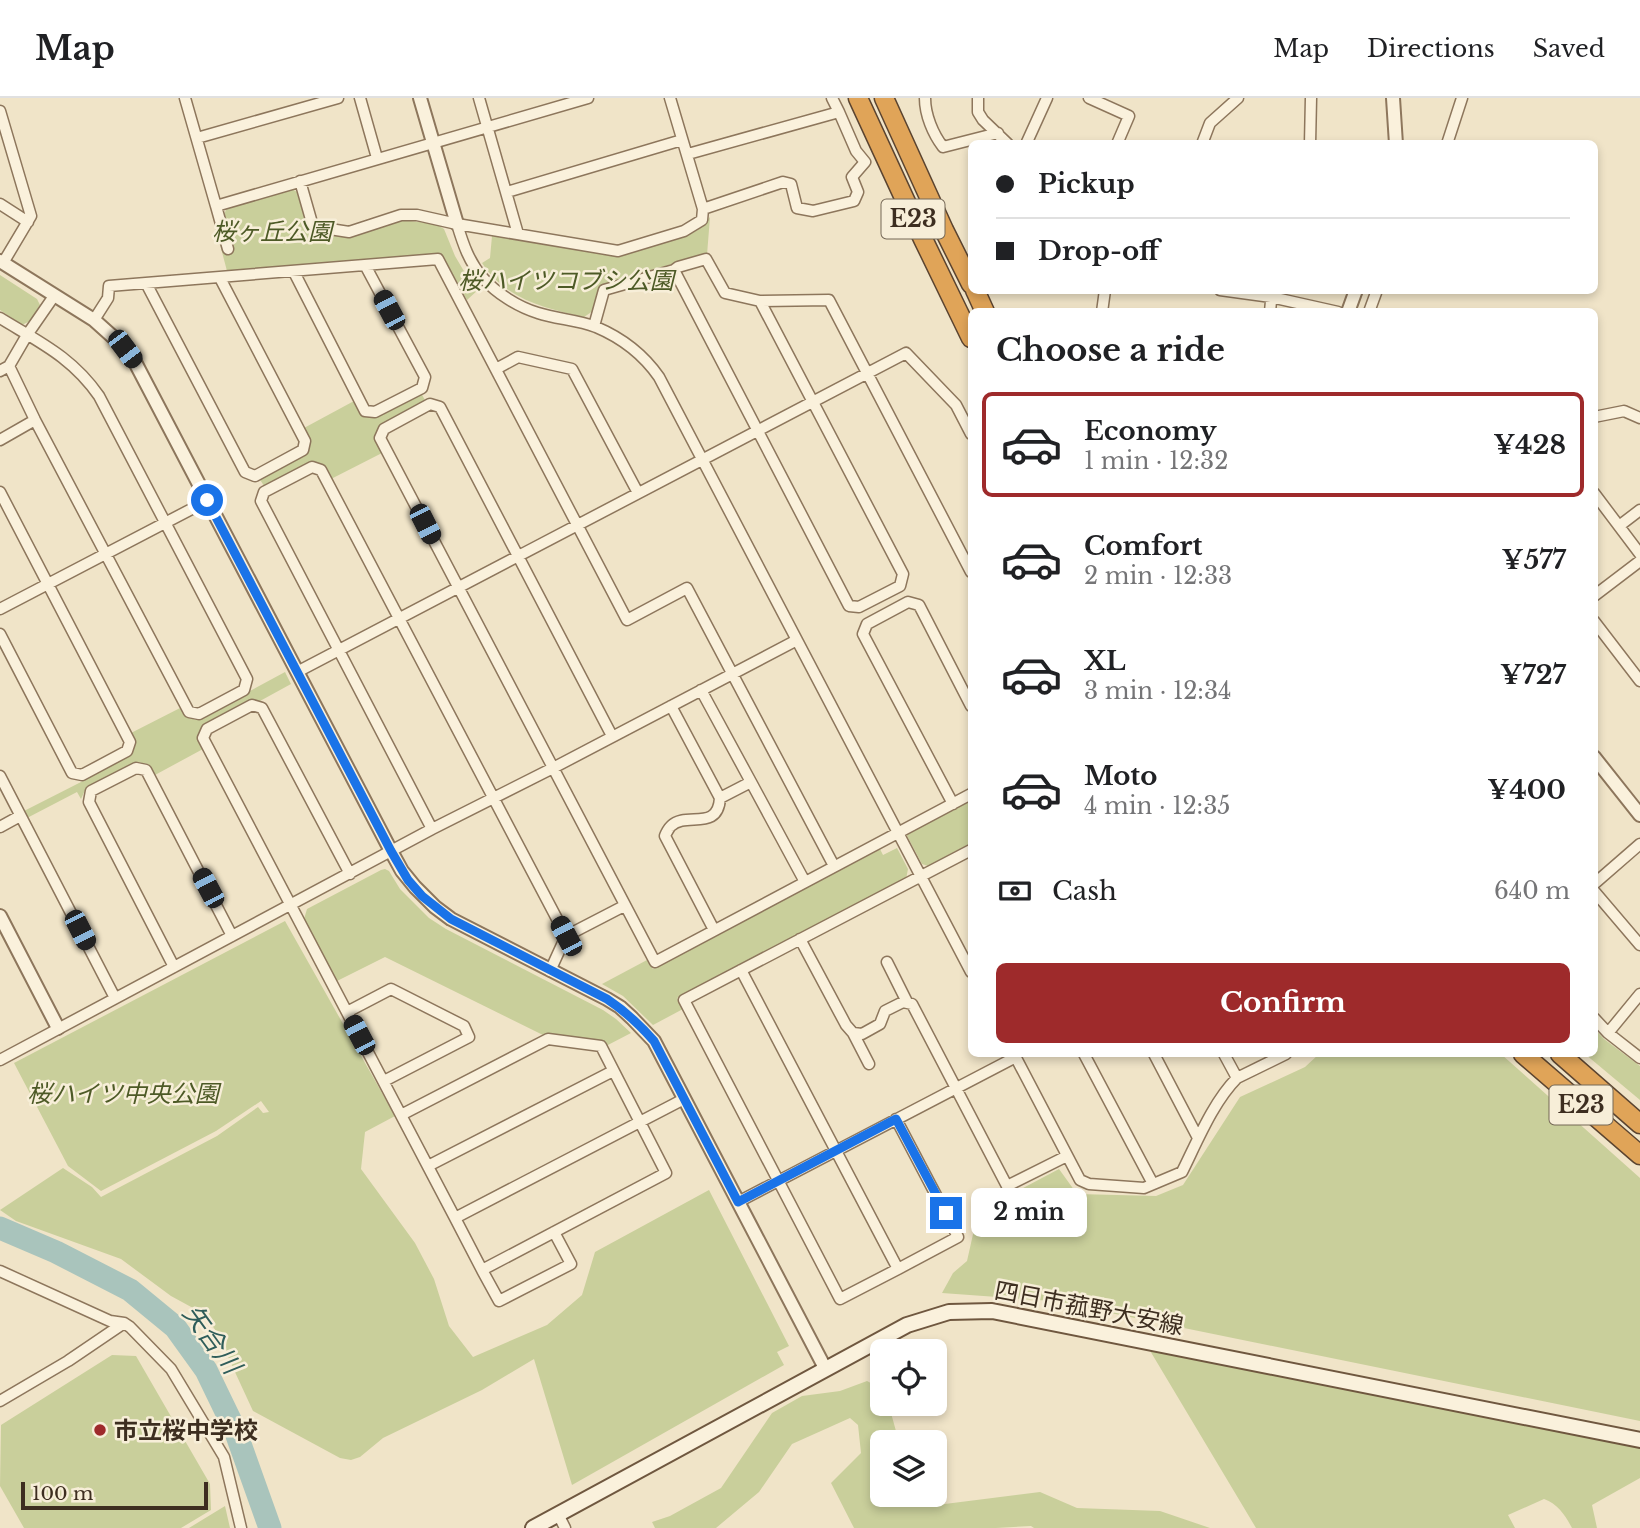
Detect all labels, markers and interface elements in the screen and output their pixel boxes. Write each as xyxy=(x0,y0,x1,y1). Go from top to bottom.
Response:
text: Map xyxy=(35,28,115,69)
text: Map xyxy=(1273,34,1329,63)
text: Directions xyxy=(1367,34,1495,63)
text: Saved xyxy=(1533,34,1605,63)
text: Pickup xyxy=(1038,168,1135,200)
road number: E23 xyxy=(881,200,944,238)
park label: 桜ヶ丘公園 xyxy=(212,217,335,246)
text: Drop-off xyxy=(1038,235,1159,267)
park label: 桜ハイツコブシ公園 xyxy=(458,266,677,295)
car xyxy=(370,287,409,333)
car xyxy=(104,326,147,372)
text: Choose a ride xyxy=(996,330,1225,370)
icon: car xyxy=(1000,413,1063,476)
text: Economy xyxy=(1084,415,1217,447)
text: ¥428 xyxy=(1493,429,1566,461)
text: 1 min · 12:32 xyxy=(1084,447,1228,475)
route start xyxy=(191,484,223,516)
car xyxy=(407,501,444,547)
icon: car xyxy=(1000,528,1063,591)
text: Comfort xyxy=(1084,530,1202,562)
text: ¥577 xyxy=(1502,544,1566,576)
text: 2 min · 12:33 xyxy=(1084,562,1232,590)
icon: car xyxy=(1000,643,1063,706)
text: XL xyxy=(1084,645,1126,677)
text: ¥727 xyxy=(1500,659,1566,691)
text: 3 min · 12:34 xyxy=(1084,677,1232,705)
icon: car xyxy=(1000,758,1063,821)
text: Moto xyxy=(1084,760,1157,792)
text: ¥400 xyxy=(1487,774,1566,806)
text: 4 min · 12:35 xyxy=(1084,792,1230,820)
car xyxy=(189,865,228,911)
icon: cash xyxy=(996,872,1034,910)
text: Cash xyxy=(1052,875,1117,907)
text: 640 m xyxy=(1494,877,1570,905)
car xyxy=(62,907,99,953)
car xyxy=(547,913,586,959)
button: Confirm xyxy=(996,963,1570,1043)
car xyxy=(340,1012,379,1058)
park label: 桜ハイツ中央公園 xyxy=(27,1079,222,1108)
road number: E23 xyxy=(1550,1086,1612,1124)
callout: 2 min xyxy=(970,1188,1086,1238)
route end xyxy=(930,1197,962,1229)
text: 2 min xyxy=(993,1198,1065,1226)
street label: 四日市菰野大安線 xyxy=(992,1275,1186,1341)
water label: 矢合川 xyxy=(176,1298,250,1382)
map controls xyxy=(870,1339,947,1507)
button: locate xyxy=(870,1339,947,1416)
place label: 市立桜中学校 xyxy=(114,1416,258,1445)
marker: 市立桜中学校 xyxy=(92,1422,108,1438)
button: layers xyxy=(870,1430,947,1507)
scale bar xyxy=(21,1479,208,1511)
text: 100 m xyxy=(32,1482,93,1505)

